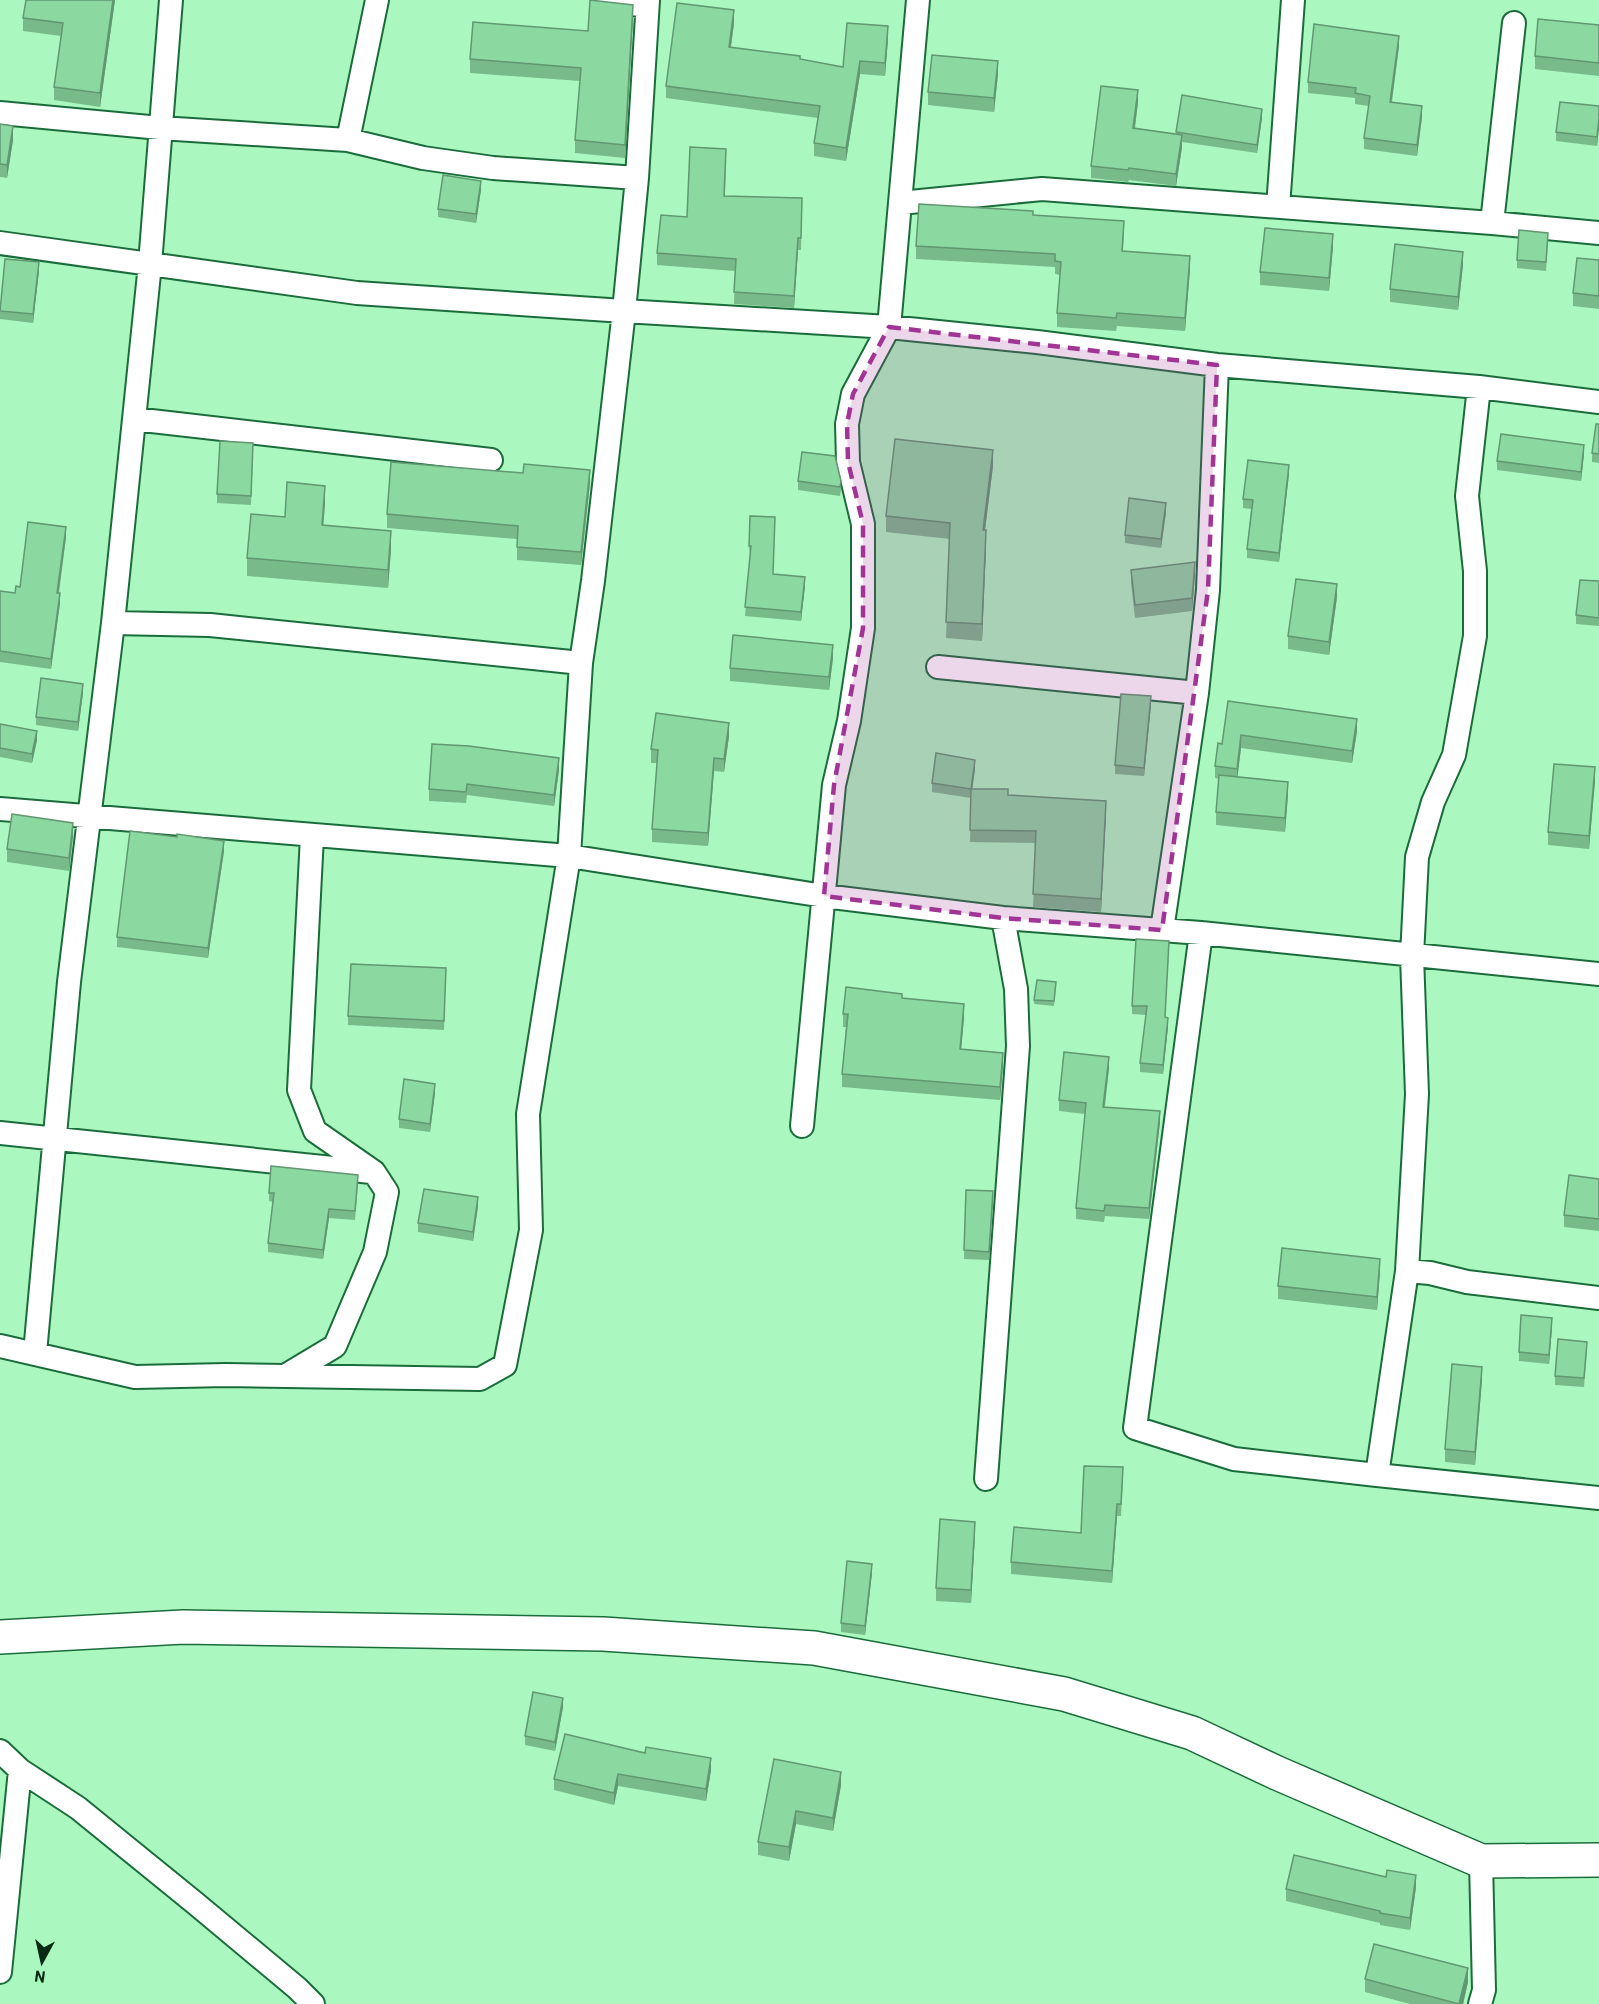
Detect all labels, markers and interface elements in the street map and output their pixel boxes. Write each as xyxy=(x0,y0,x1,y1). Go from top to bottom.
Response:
north arrow xyxy=(12,1932,72,1992)
text: N xyxy=(33,1967,46,1987)

